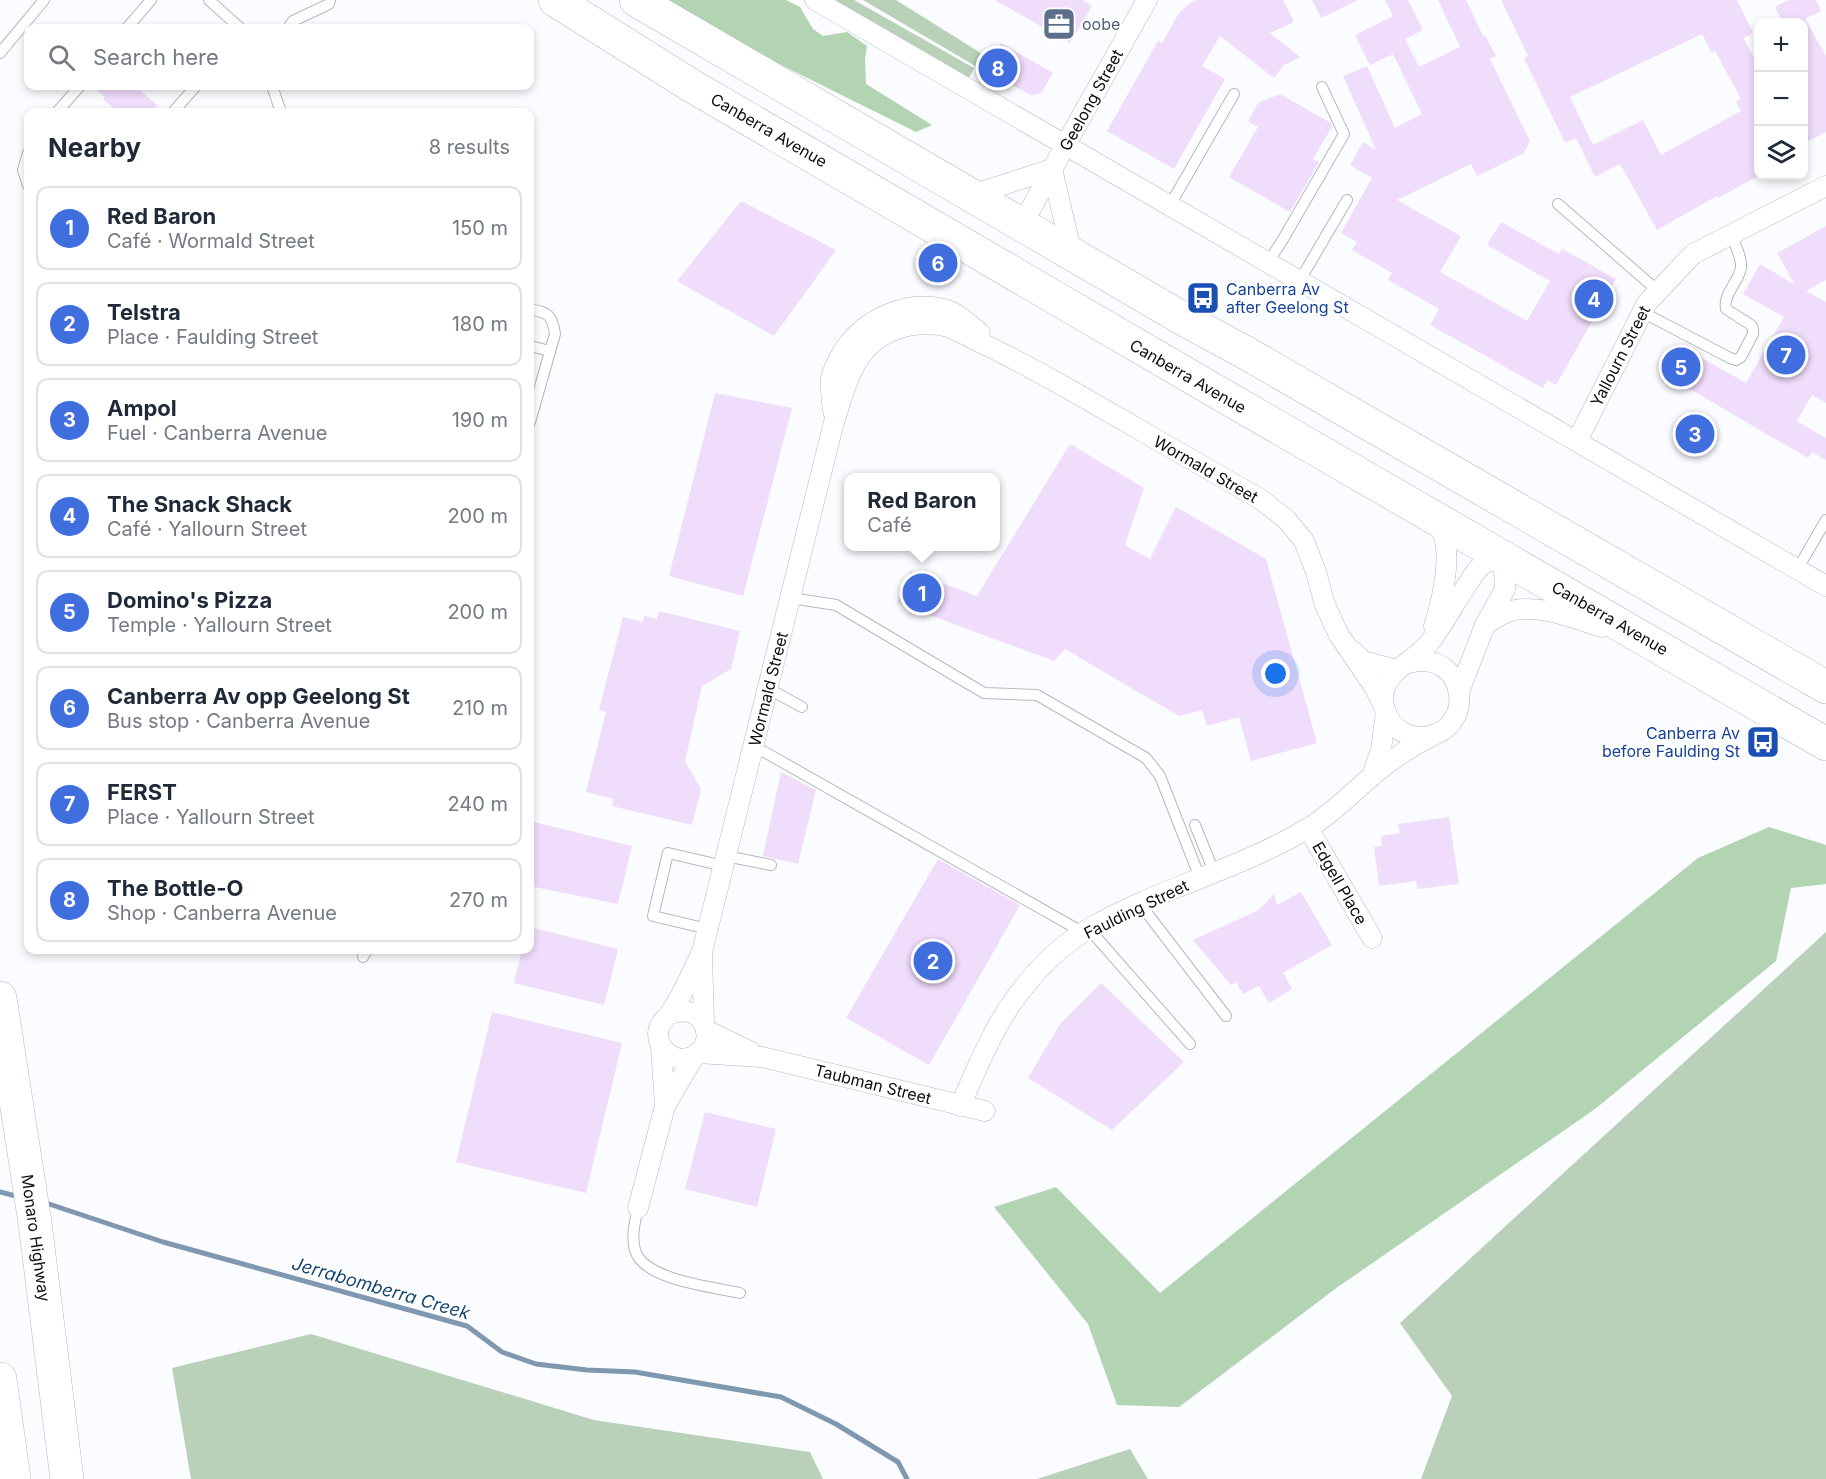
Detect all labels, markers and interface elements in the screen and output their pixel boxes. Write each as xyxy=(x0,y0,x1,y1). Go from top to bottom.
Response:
office icon: oobe xyxy=(1041,6,1077,42)
place label: oobe xyxy=(1082,14,1120,34)
map controls xyxy=(1754,18,1808,180)
button: + xyxy=(1754,18,1808,72)
search box xyxy=(24,24,534,90)
icon: search xyxy=(45,41,78,74)
text: Search here xyxy=(93,44,219,70)
pin: 8 xyxy=(978,46,1018,90)
street label: Geelong Street xyxy=(1055,46,1127,154)
button: − xyxy=(1754,72,1808,126)
street label: Canberra Avenue xyxy=(707,89,831,171)
button: layers xyxy=(1754,126,1808,180)
text: Nearby xyxy=(48,132,141,163)
text: 8 results xyxy=(429,135,510,159)
text: Red Baron xyxy=(107,203,216,229)
text: 1 xyxy=(65,216,74,240)
text: 150 m xyxy=(452,216,508,240)
text: Café · Wormald Street xyxy=(107,229,315,253)
pin: 6 xyxy=(918,240,958,286)
pin: 4 xyxy=(1574,276,1614,322)
place label: Canberra Av after Geelong St xyxy=(1226,279,1349,317)
bus stop icon: Canberra Av after Geelong St xyxy=(1185,280,1221,316)
text: Telstra xyxy=(107,299,181,325)
street label: Yallourn Street xyxy=(1586,302,1654,410)
text: 2 xyxy=(63,312,76,336)
text: 180 m xyxy=(452,312,508,336)
text: Place · Faulding Street xyxy=(107,325,318,349)
pin: 7 xyxy=(1766,332,1806,378)
street label: Canberra Avenue xyxy=(1126,335,1250,417)
pin: 5 xyxy=(1662,344,1700,389)
text: Ampol xyxy=(107,395,177,421)
text: 3 xyxy=(63,408,76,432)
text: 190 m xyxy=(452,408,508,432)
pin: 3 xyxy=(1676,412,1714,456)
text: Fuel · Canberra Avenue xyxy=(107,421,328,445)
street label: Wormald Street xyxy=(1150,431,1262,507)
popup xyxy=(844,473,1000,551)
text: Red Baron xyxy=(867,487,977,513)
text: The Snack Shack xyxy=(107,491,292,517)
text: 4 xyxy=(63,504,76,528)
text: 200 m xyxy=(447,504,508,528)
text: Café xyxy=(867,513,912,537)
text: Café · Yallourn Street xyxy=(107,517,307,541)
pin: 1 xyxy=(902,570,942,616)
street label: Canberra Avenue xyxy=(1548,577,1672,659)
text: Domino's Pizza xyxy=(107,587,272,613)
text: 5 xyxy=(63,600,76,624)
text: 200 m xyxy=(447,600,508,624)
text: Temple · Yallourn Street xyxy=(107,613,332,637)
street label: Wormald Street xyxy=(744,630,792,748)
your location xyxy=(1261,659,1290,688)
text: Canberra Av opp Geelong St xyxy=(107,683,410,709)
text: 6 xyxy=(63,696,76,720)
text: 210 m xyxy=(452,696,508,720)
text: Bus stop · Canberra Avenue xyxy=(107,709,370,733)
place label: Canberra Av before Faulding St xyxy=(1602,723,1740,761)
bus stop icon: Canberra Av before Faulding St xyxy=(1745,724,1781,760)
text: FERST xyxy=(107,779,177,805)
text: 7 xyxy=(64,792,75,816)
text: 240 m xyxy=(447,792,508,816)
text: Place · Yallourn Street xyxy=(107,805,315,829)
street label: Edgell Place xyxy=(1308,838,1372,928)
text: The Bottle-O xyxy=(107,875,243,901)
street label: Faulding Street xyxy=(1080,875,1192,943)
text: 8 xyxy=(63,888,76,912)
text: 270 m xyxy=(449,888,508,912)
text: Shop · Canberra Avenue xyxy=(107,901,337,925)
pin: 2 xyxy=(914,938,952,984)
street label: Taubman Street xyxy=(813,1060,933,1108)
street label: Monaro Highway xyxy=(17,1173,55,1303)
water label: Jerrabomberra Creek xyxy=(290,1253,473,1324)

